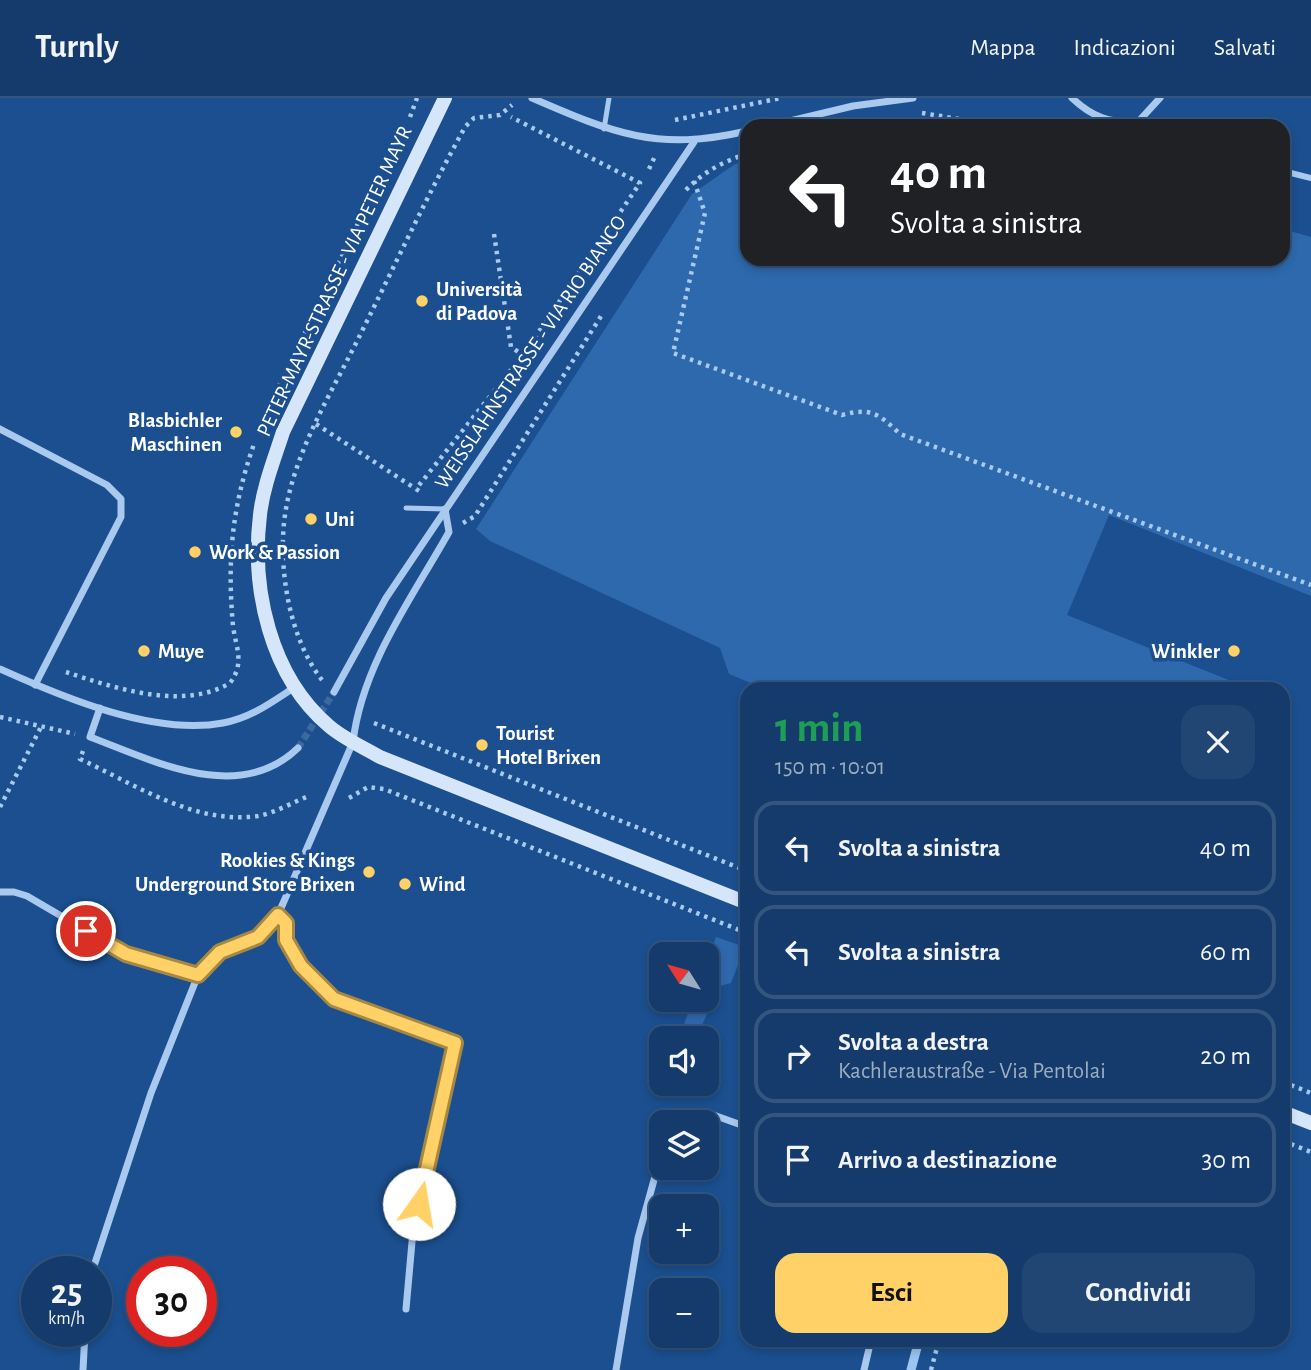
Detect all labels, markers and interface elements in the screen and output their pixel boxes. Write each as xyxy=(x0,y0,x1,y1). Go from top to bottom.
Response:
text: Turnly xyxy=(35,31,119,64)
text: Mappa xyxy=(970,36,1035,60)
text: Indicazioni xyxy=(1073,36,1176,60)
text: Salvati xyxy=(1214,36,1276,60)
street label: PETER-MAYR-STRASSE - VIA PETER MAYR xyxy=(253,123,416,440)
icon: left xyxy=(775,147,866,238)
text: 40 m xyxy=(890,149,987,198)
text: Svolta a sinistra xyxy=(890,207,1082,239)
street label: WEISSLAHNSTRASSE - VIA RIO BIANCO xyxy=(431,212,630,493)
place label: Università di Padova xyxy=(436,279,523,324)
marker: Università di Padova xyxy=(414,293,430,309)
place label: Blasbichler Maschinen xyxy=(128,410,223,455)
marker: Blasbichler Maschinen xyxy=(228,424,244,440)
place label: Uni xyxy=(325,509,355,530)
marker: Uni xyxy=(303,511,319,527)
place label: Work & Passion xyxy=(209,542,340,563)
marker: Work & Passion xyxy=(187,544,203,560)
place label: Muye xyxy=(158,641,204,662)
place label: Winkler xyxy=(1151,641,1221,662)
marker: Muye xyxy=(136,643,152,659)
marker: Winkler xyxy=(1226,643,1242,659)
button: close xyxy=(1181,705,1255,779)
text: 1 min xyxy=(775,707,864,749)
place label: Tourist Hotel Brixen xyxy=(496,723,601,768)
marker: Tourist Hotel Brixen xyxy=(474,737,490,753)
text: 150 m · 10:01 xyxy=(775,756,885,779)
icon: left xyxy=(779,829,817,867)
text: Svolta a sinistra xyxy=(838,835,1000,861)
text: 40 m xyxy=(1200,835,1251,861)
place label: Rookies & Kings Underground Store Brixen xyxy=(135,850,355,895)
marker: Rookies & Kings Underground Store Brixen xyxy=(361,864,377,880)
place label: Wind xyxy=(419,874,466,895)
marker: Wind xyxy=(397,876,413,892)
pin xyxy=(56,901,116,961)
icon: arrive xyxy=(67,912,105,950)
icon: left xyxy=(779,933,817,971)
text: Svolta a sinistra xyxy=(838,939,1000,965)
text: 60 m xyxy=(1200,939,1251,965)
north arrow xyxy=(649,942,719,1012)
map controls xyxy=(649,942,719,1348)
button: sound xyxy=(649,1026,719,1096)
text: Svolta a destra xyxy=(838,1029,989,1055)
icon: right xyxy=(779,1037,817,1075)
text: 20 m xyxy=(1200,1043,1251,1069)
text: Kachleraustraße - Via Pentolai xyxy=(838,1060,1106,1083)
button: layers xyxy=(649,1110,719,1180)
icon: arrive xyxy=(779,1141,817,1179)
text: Arrivo a destinazione xyxy=(838,1147,1057,1173)
text: 30 m xyxy=(1201,1147,1251,1173)
position arrow xyxy=(382,1167,456,1241)
button: + xyxy=(649,1194,719,1264)
button: Esci xyxy=(775,1253,1008,1333)
button: Condividi xyxy=(1022,1253,1255,1333)
speed limit sign: 30 xyxy=(126,1256,217,1347)
text: 25 xyxy=(51,1275,82,1310)
button: − xyxy=(649,1278,719,1348)
text: km/h xyxy=(48,1310,85,1328)

